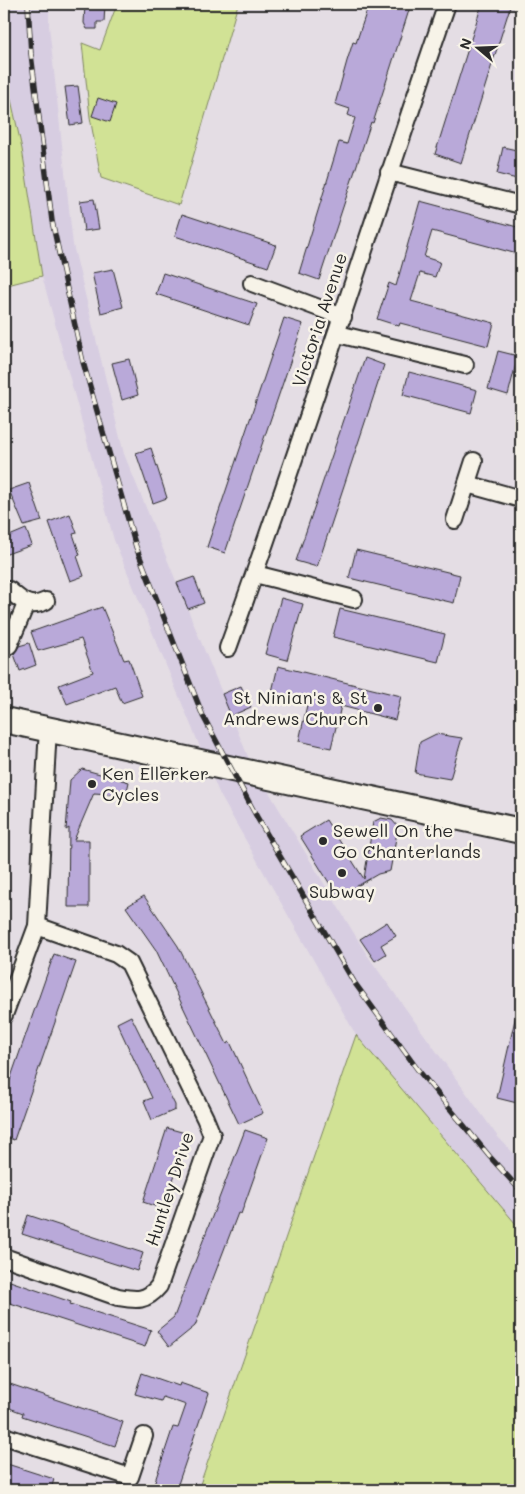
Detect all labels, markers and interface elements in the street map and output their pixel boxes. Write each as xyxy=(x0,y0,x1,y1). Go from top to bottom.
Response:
north arrow xyxy=(452,22,502,72)
text: N xyxy=(455,35,476,52)
street label: Victoria Avenue xyxy=(286,249,352,390)
place label: St Ninian's & St Andrews Church xyxy=(223,685,368,730)
marker: St Ninian's & St Andrews Church xyxy=(372,702,384,714)
place label: Ken Ellerker Cycles xyxy=(102,761,209,806)
marker: Ken Ellerker Cycles xyxy=(86,778,98,790)
place label: Sewell On the Go Chanterlands xyxy=(333,818,481,863)
marker: Sewell On the Go Chanterlands xyxy=(317,835,329,847)
marker: Subway xyxy=(336,867,348,879)
place label: Subway xyxy=(309,879,375,903)
street label: Huntley Drive xyxy=(139,1128,199,1249)

